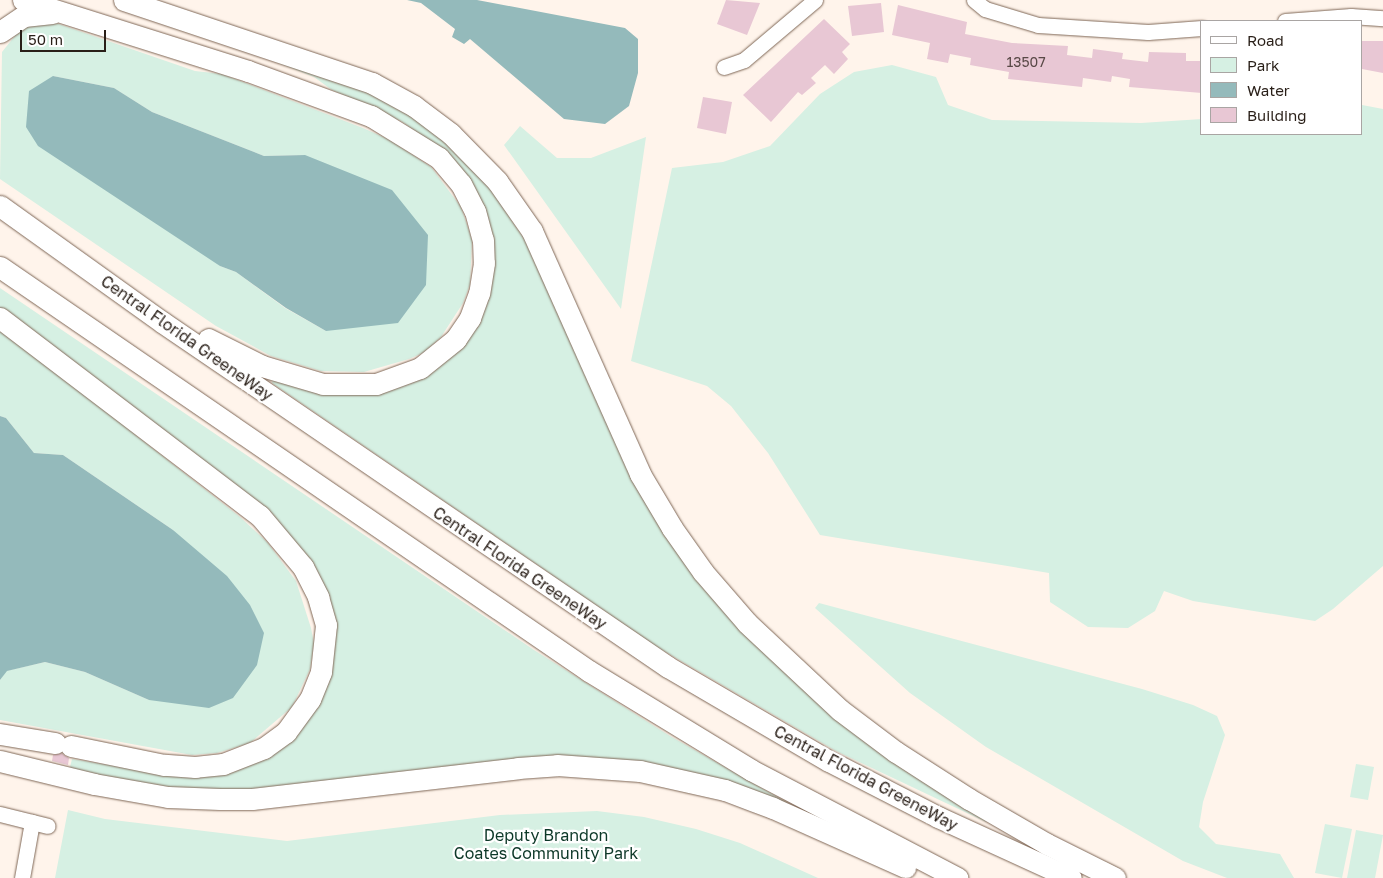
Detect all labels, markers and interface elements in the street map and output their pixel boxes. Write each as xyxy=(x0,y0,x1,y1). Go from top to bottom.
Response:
scale bar xyxy=(22,20,109,52)
legend xyxy=(1200,20,1363,135)
text: 50 m xyxy=(28,30,63,48)
text: Road xyxy=(1247,31,1284,49)
house number: 13507 xyxy=(1006,54,1046,70)
text: Park xyxy=(1247,56,1279,74)
text: Water xyxy=(1247,81,1290,99)
text: Building xyxy=(1247,106,1307,124)
street label: Central Florida GreeneWay xyxy=(97,271,277,405)
street label: Central Florida GreeneWay xyxy=(429,503,611,633)
street label: Central Florida GreeneWay xyxy=(771,721,961,835)
park label: Deputy Brandon Coates Community Park xyxy=(454,825,638,863)

